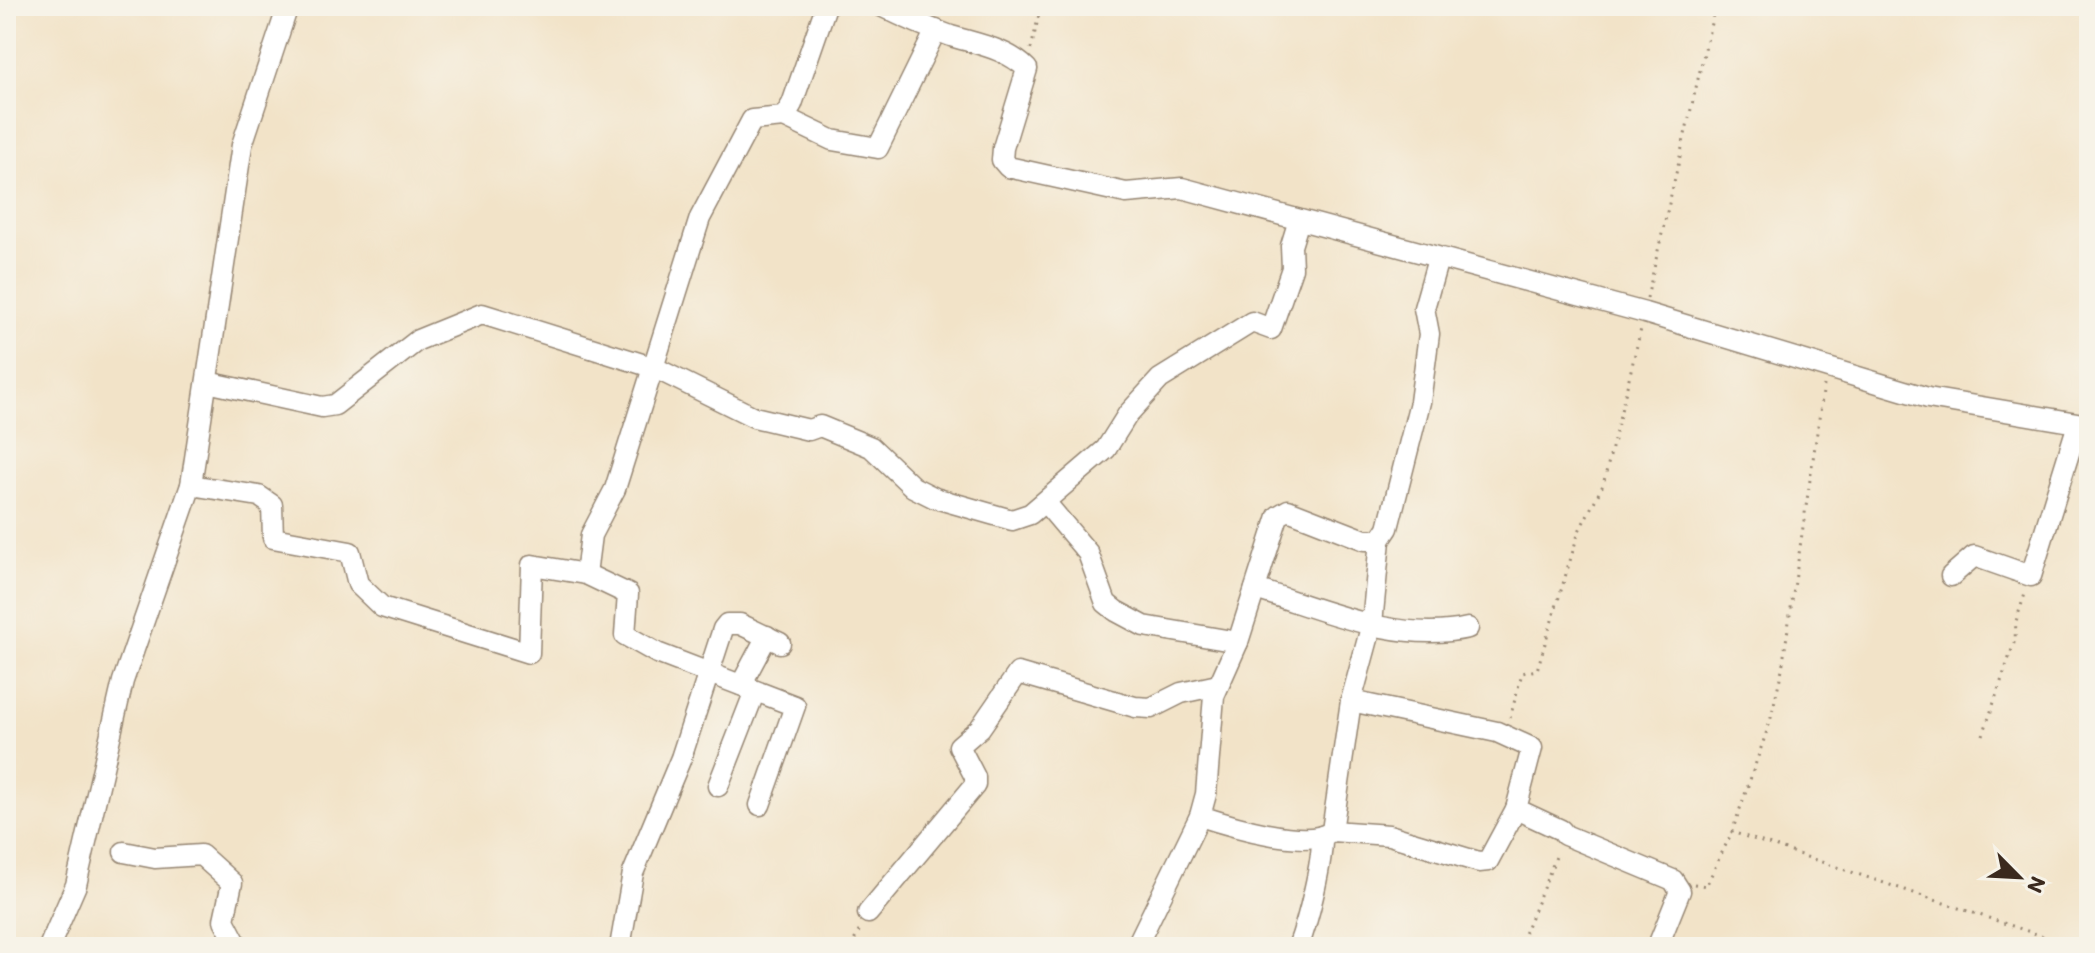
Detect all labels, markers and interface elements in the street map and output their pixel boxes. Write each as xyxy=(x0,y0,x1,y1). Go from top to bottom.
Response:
north arrow xyxy=(1979,837,2059,917)
text: N xyxy=(2021,873,2052,897)

